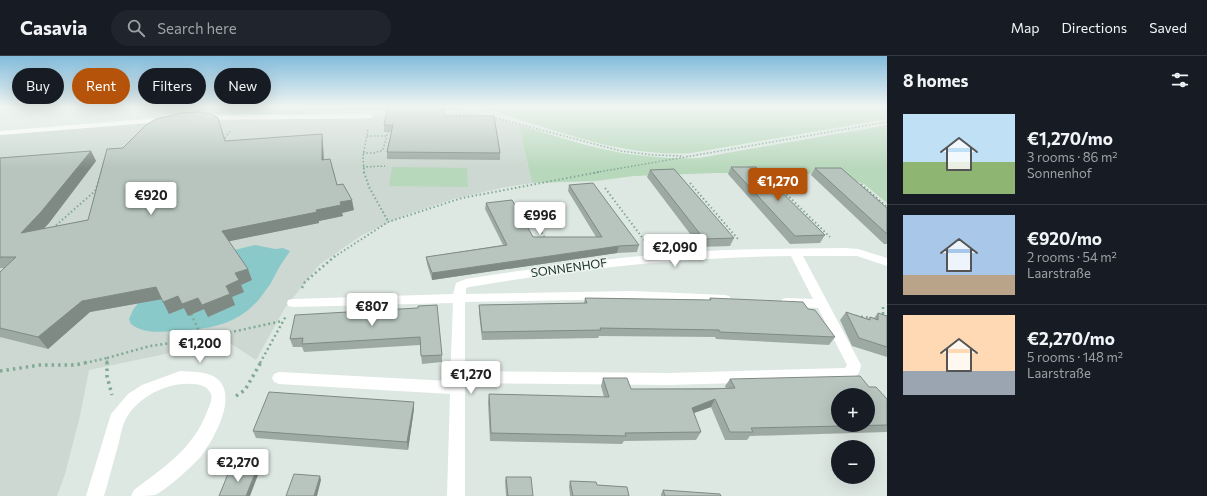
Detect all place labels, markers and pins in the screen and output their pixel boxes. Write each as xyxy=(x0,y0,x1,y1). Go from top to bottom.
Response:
pin: €1,270 xyxy=(745,168,811,202)
pin: €920 xyxy=(127,182,175,216)
pin: €996 xyxy=(516,202,564,236)
pin: €2,090 xyxy=(642,234,708,268)
pin: €807 xyxy=(348,293,396,327)
pin: €1,200 xyxy=(167,330,233,364)
pin: €1,270 xyxy=(438,361,504,395)
pin: €2,270 xyxy=(205,449,271,483)

